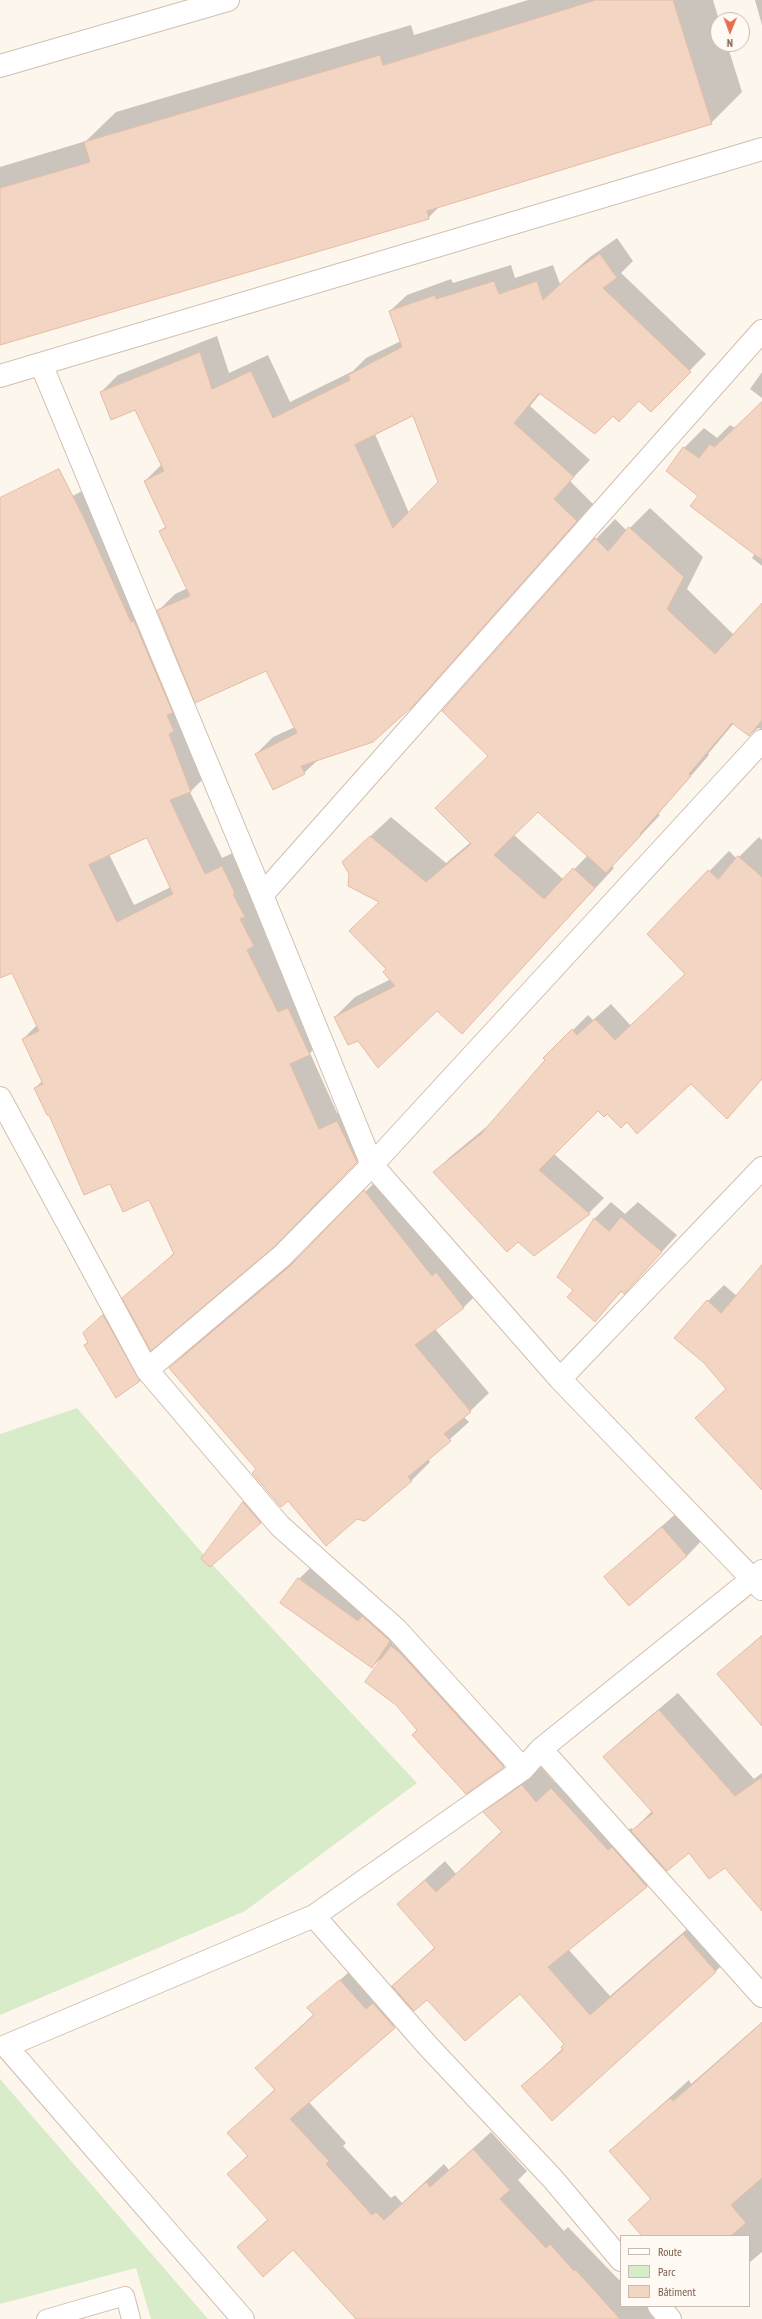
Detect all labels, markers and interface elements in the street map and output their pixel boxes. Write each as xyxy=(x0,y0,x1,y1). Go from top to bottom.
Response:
north arrow xyxy=(710,12,750,52)
text: N xyxy=(727,36,733,50)
legend xyxy=(620,2235,750,2307)
text: Route xyxy=(658,2244,682,2259)
text: Parc xyxy=(658,2264,675,2279)
text: Bâtiment xyxy=(658,2284,696,2299)

